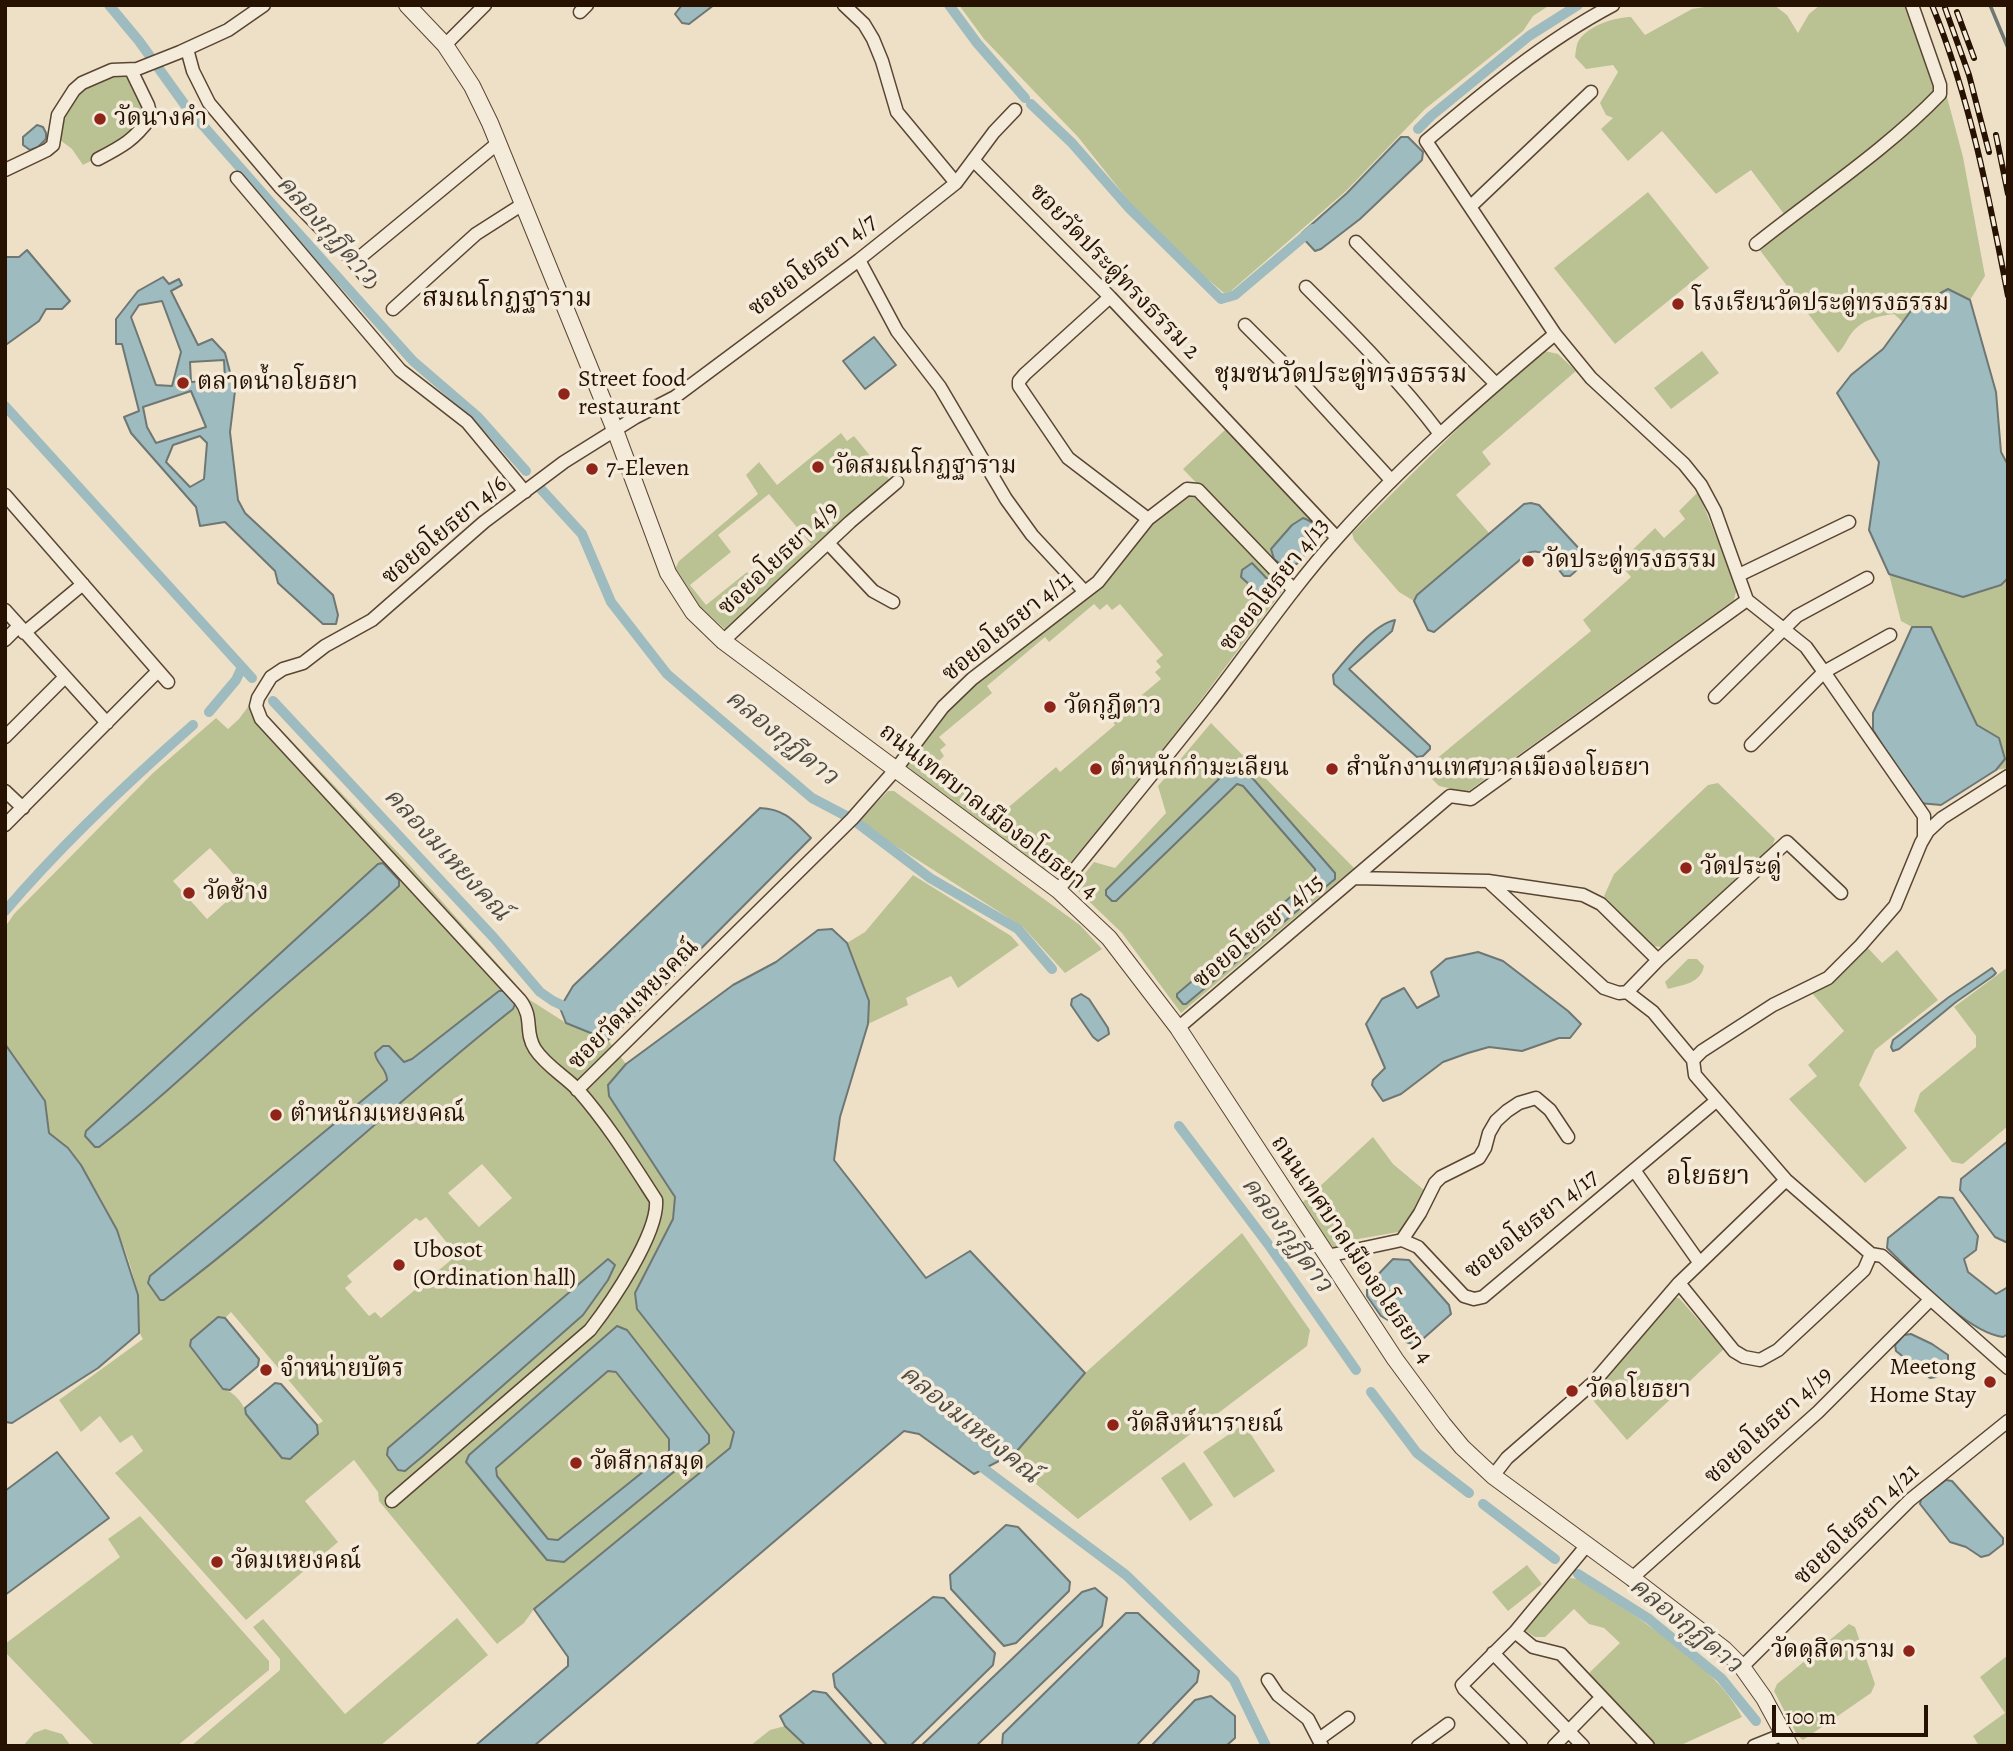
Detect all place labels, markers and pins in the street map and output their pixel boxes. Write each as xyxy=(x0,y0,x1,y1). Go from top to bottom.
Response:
place label: วัดนางคำ xyxy=(114,105,207,133)
marker: วัดนางคำ xyxy=(92,111,108,127)
place label: โรงเรียนวัดประดู่ทรงธรรม xyxy=(1692,290,1949,318)
marker: โรงเรียนวัดประดู่ทรงธรรม xyxy=(1670,296,1686,312)
place label: Street food restaurant xyxy=(578,366,686,422)
place label: ตลาดน้ำอโยธยา xyxy=(197,369,358,397)
marker: ตลาดน้ำอโยธยา xyxy=(175,375,191,391)
marker: Street food restaurant xyxy=(556,386,572,402)
place label: วัดสมณโกฏฐาราม xyxy=(832,453,1017,481)
place label: 7-Eleven xyxy=(606,455,689,483)
marker: วัดสมณโกฏฐาราม xyxy=(810,459,826,475)
marker: 7-Eleven xyxy=(584,461,600,477)
place label: วัดประดู่ทรงธรรม xyxy=(1542,547,1717,575)
marker: วัดประดู่ทรงธรรม xyxy=(1520,553,1536,569)
place label: วัดกุฎีดาว xyxy=(1064,693,1161,721)
marker: วัดกุฎีดาว xyxy=(1042,699,1058,715)
place label: ตำหนักกำมะเลียน xyxy=(1110,755,1289,783)
place label: สำนักงานเทศบาลเมืองอโยธยา xyxy=(1346,755,1650,783)
marker: ตำหนักกำมะเลียน xyxy=(1088,761,1104,777)
marker: สำนักงานเทศบาลเมืองอโยธยา xyxy=(1324,761,1340,777)
place label: วัดประดู่ xyxy=(1700,854,1782,882)
marker: วัดประดู่ xyxy=(1678,860,1694,876)
place label: วัดช้าง xyxy=(203,879,268,907)
marker: วัดช้าง xyxy=(181,885,197,901)
place label: ตำหนักมเหยงคณ์ xyxy=(290,1101,465,1129)
marker: ตำหนักมเหยงคณ์ xyxy=(268,1107,284,1123)
place label: Ubosot (Ordination hall) xyxy=(413,1237,576,1293)
marker: Ubosot (Ordination hall) xyxy=(391,1257,407,1273)
place label: Meetong Home Stay xyxy=(1869,1354,1976,1410)
place label: จำหน่ายบัตร xyxy=(280,1356,404,1384)
marker: จำหน่ายบัตร xyxy=(258,1362,274,1378)
marker: Meetong Home Stay xyxy=(1982,1374,1998,1390)
place label: วัดอโยธยา xyxy=(1586,1377,1691,1405)
marker: วัดอโยธยา xyxy=(1564,1383,1580,1399)
place label: วัดสิงห์นารายณ์ xyxy=(1127,1411,1283,1439)
marker: วัดสิงห์นารายณ์ xyxy=(1105,1417,1121,1433)
place label: วัดสีกาสมุด xyxy=(590,1449,705,1477)
marker: วัดสีกาสมุด xyxy=(568,1455,584,1471)
place label: วัดมเหยงคณ์ xyxy=(231,1548,361,1576)
marker: วัดมเหยงคณ์ xyxy=(209,1554,225,1570)
place label: วัดดุสิดาราม xyxy=(1771,1637,1895,1665)
marker: วัดดุสิดาราม xyxy=(1901,1643,1917,1659)

